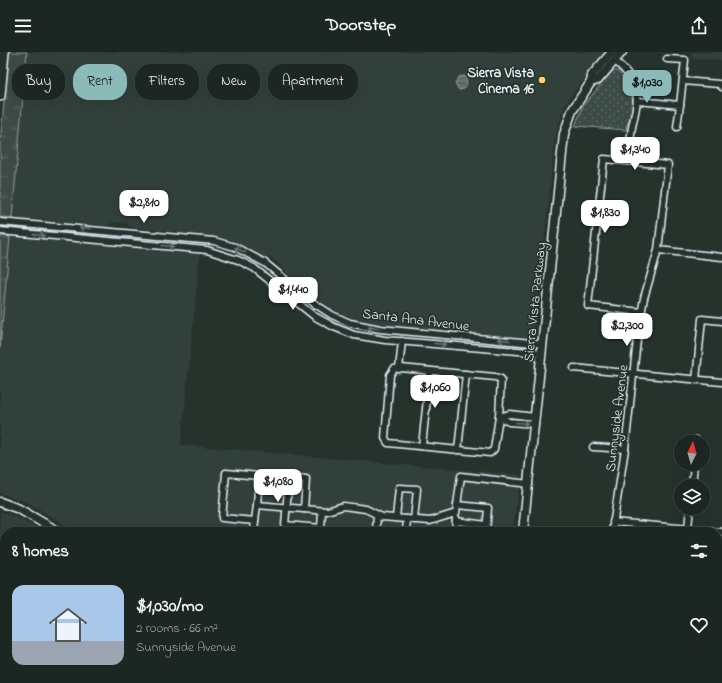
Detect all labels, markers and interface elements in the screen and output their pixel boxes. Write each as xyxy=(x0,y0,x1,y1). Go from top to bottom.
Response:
text: Doorstep xyxy=(326,13,396,39)
icon: menu xyxy=(12,15,34,37)
icon: share xyxy=(688,15,710,37)
place label: Sierra Vista Cinema 16 xyxy=(467,63,535,100)
chip: Buy xyxy=(12,64,65,100)
chip: Rent xyxy=(73,64,127,100)
chip: Filters xyxy=(135,64,199,100)
chip: New xyxy=(207,64,260,100)
chip: Apartment xyxy=(268,64,358,100)
pin: $1,030 xyxy=(614,70,680,104)
text: $1,030 xyxy=(632,73,662,92)
marker: Sierra Vista Cinema 16 xyxy=(537,75,547,85)
pin: $1,340 xyxy=(602,137,668,171)
text: $1,340 xyxy=(620,140,650,159)
pin: $2,810 xyxy=(111,190,177,224)
text: $2,810 xyxy=(128,193,160,212)
pin: $1,830 xyxy=(572,200,638,234)
text: $1,830 xyxy=(590,203,620,222)
one-way arrow xyxy=(79,224,92,232)
one-way arrow xyxy=(32,231,45,238)
street label: Sierra Vista Parkway xyxy=(519,241,553,363)
one-way arrow xyxy=(161,242,174,250)
one-way arrow xyxy=(235,245,247,253)
pin: $1,440 xyxy=(260,277,326,311)
text: $1,440 xyxy=(278,280,308,299)
street label: Santa Ana Avenue xyxy=(361,304,471,338)
pin: $2,300 xyxy=(594,313,660,347)
text: $2,300 xyxy=(610,316,644,335)
one-way arrow xyxy=(368,324,381,332)
one-way arrow xyxy=(498,337,511,344)
one-way arrow xyxy=(433,341,446,348)
street label: Sunnyside Avenue xyxy=(601,363,636,473)
pin: $1,060 xyxy=(402,375,468,409)
text: $1,060 xyxy=(419,378,451,397)
one-way arrow xyxy=(515,419,528,427)
north arrow xyxy=(674,435,710,471)
map controls xyxy=(674,435,710,515)
pin: $1,080 xyxy=(245,469,311,503)
text: $1,080 xyxy=(263,472,293,491)
button: layers xyxy=(674,479,710,515)
text: 8 homes xyxy=(12,539,69,564)
icon: filters xyxy=(688,540,710,562)
text: $1,030/mo xyxy=(136,594,204,619)
icon: home xyxy=(44,601,92,649)
icon: heart xyxy=(688,614,710,636)
text: 2 rooms · 66 m² xyxy=(136,619,218,638)
text: Sunnyside Avenue xyxy=(136,638,236,657)

